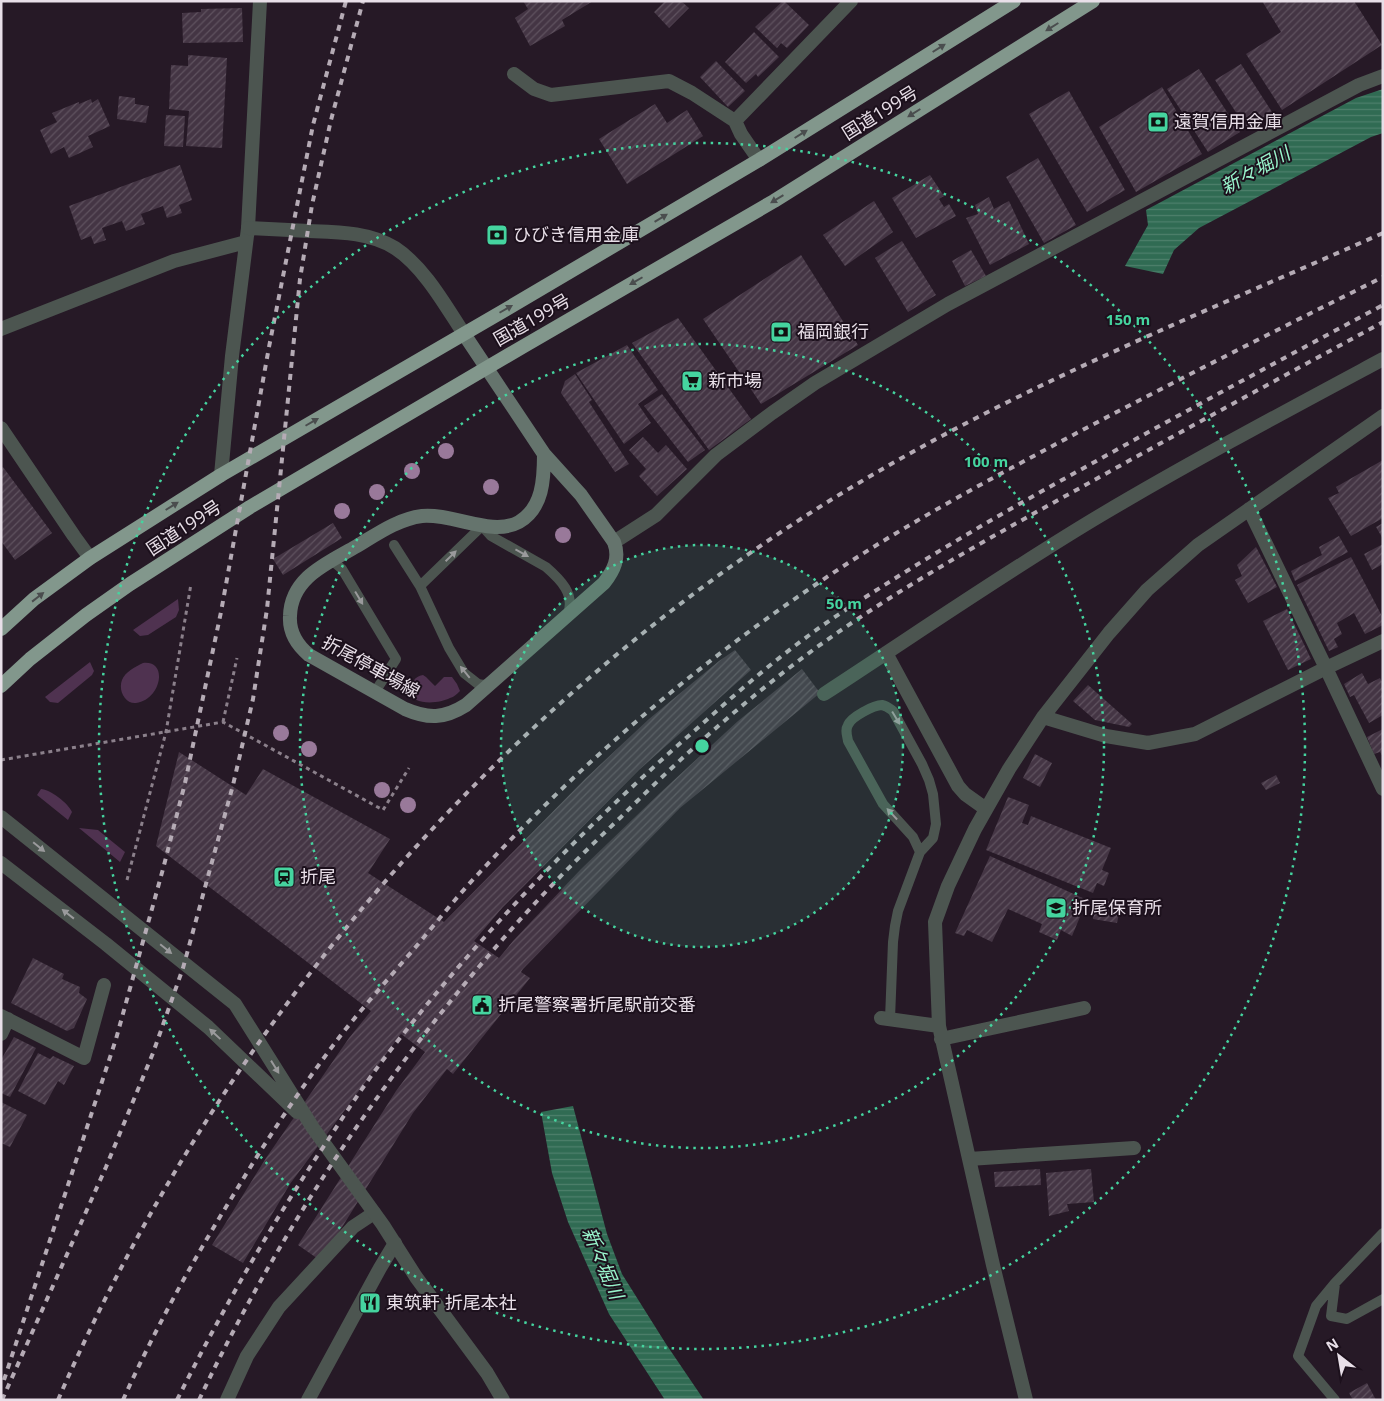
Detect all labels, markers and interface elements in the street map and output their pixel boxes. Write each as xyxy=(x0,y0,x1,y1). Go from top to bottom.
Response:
one-way arrow xyxy=(1046,23,1059,32)
one-way arrow xyxy=(932,44,945,53)
street label: 国道199号 xyxy=(837,79,922,145)
one-way arrow xyxy=(908,109,921,118)
place label: 遠賀信用金庫 xyxy=(1174,109,1282,133)
bank icon: 遠賀信用金庫 xyxy=(1146,110,1170,134)
one-way arrow xyxy=(794,130,807,139)
water label: 新々堀川 xyxy=(1215,139,1296,200)
one-way arrow xyxy=(770,195,783,204)
one-way arrow xyxy=(655,213,668,222)
place label: ひびき信用金庫 xyxy=(513,222,639,246)
bank icon: ひびき信用金庫 xyxy=(485,223,509,247)
one-way arrow xyxy=(629,277,644,285)
street label: 国道199号 xyxy=(489,288,574,351)
one-way arrow xyxy=(500,305,513,314)
text: 150 m xyxy=(1106,309,1150,329)
place label: 福岡銀行 xyxy=(797,319,869,343)
bank icon: 福岡銀行 xyxy=(769,320,793,344)
place label: 新市場 xyxy=(708,368,762,392)
supermarket icon: 新市場 xyxy=(680,369,704,393)
one-way arrow xyxy=(304,418,319,426)
text: 100 m xyxy=(964,451,1008,471)
street label: 国道199号 xyxy=(141,494,226,560)
one-way arrow xyxy=(166,501,179,510)
one-way arrow xyxy=(515,549,529,557)
one-way arrow xyxy=(445,550,457,562)
one-way arrow xyxy=(31,591,44,602)
one-way arrow xyxy=(355,592,364,605)
text: 50 m xyxy=(826,593,862,613)
street label: 折尾停車場線 xyxy=(318,629,425,703)
one-way arrow xyxy=(459,666,470,679)
one-way arrow xyxy=(892,710,900,725)
centre of rings xyxy=(693,737,711,755)
one-way arrow xyxy=(886,808,898,820)
one-way arrow xyxy=(32,842,45,853)
place label: 折尾 xyxy=(300,864,336,888)
station icon: 折尾 xyxy=(272,865,296,889)
place label: 折尾保育所 xyxy=(1072,895,1162,919)
school or university icon: 折尾保育所 xyxy=(1044,896,1068,920)
one-way arrow xyxy=(62,909,75,920)
one-way arrow xyxy=(159,944,172,955)
place label: 折尾警察署折尾駅前交番 xyxy=(498,992,696,1016)
public building icon: 折尾警察署折尾駅前交番 xyxy=(470,993,494,1017)
one-way arrow xyxy=(209,1028,221,1040)
one-way arrow xyxy=(270,1060,279,1074)
water label: 新々堀川 xyxy=(576,1223,631,1305)
place label: 東筑軒 折尾本社 xyxy=(386,1290,517,1314)
restaurant icon: 東筑軒 折尾本社 xyxy=(358,1291,382,1315)
north arrow xyxy=(1314,1331,1364,1381)
text: N xyxy=(1322,1333,1342,1356)

